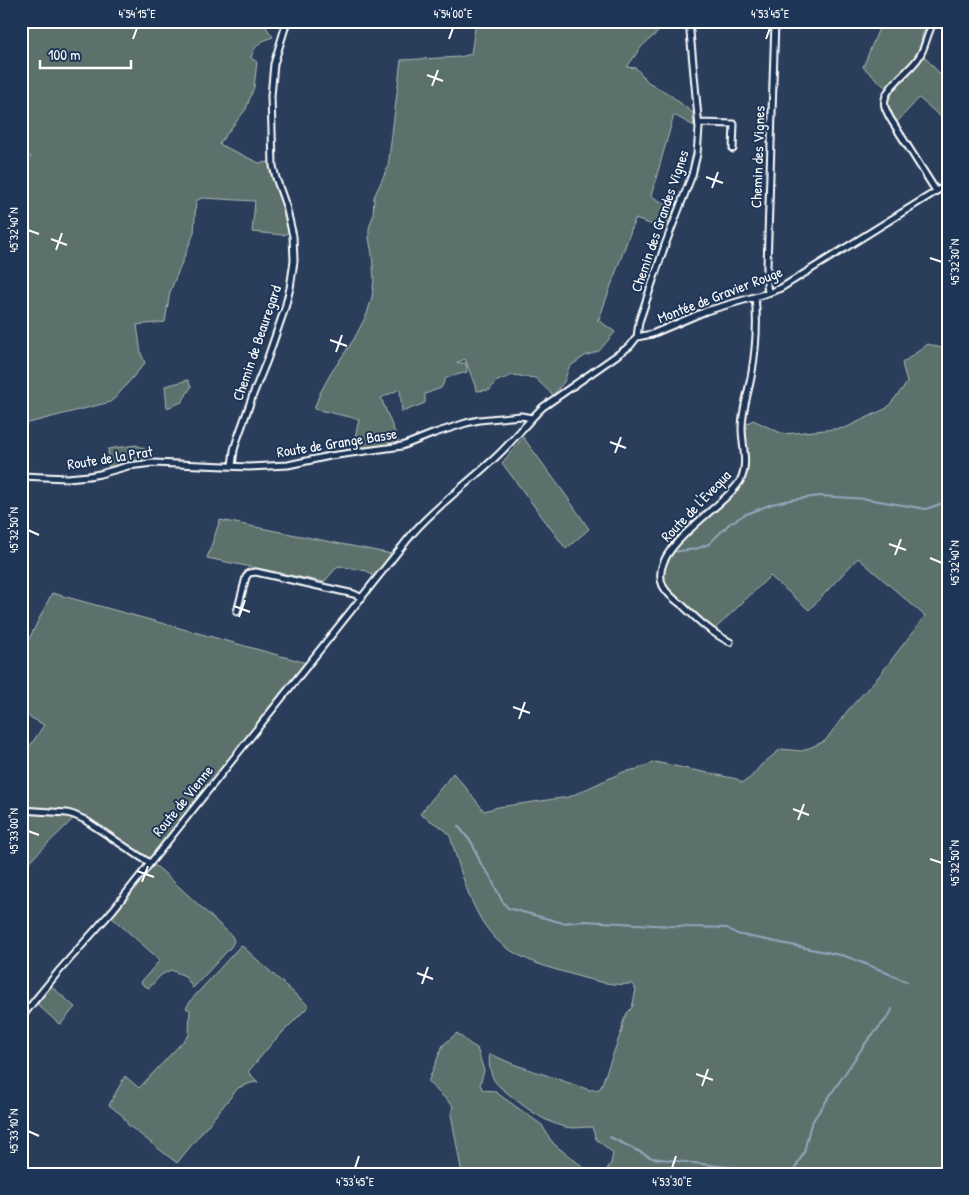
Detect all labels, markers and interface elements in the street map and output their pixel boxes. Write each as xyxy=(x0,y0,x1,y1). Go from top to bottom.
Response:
text: 4°54'15"E xyxy=(118,5,156,22)
text: 4°54'00"E xyxy=(434,5,473,22)
text: 4°53'45"E xyxy=(751,5,790,22)
scale bar xyxy=(40,38,131,70)
text: 100 m xyxy=(48,44,81,65)
street label: Chemin des Vignes xyxy=(745,105,770,208)
street label: Chemin des Grandes Vignes xyxy=(625,147,694,295)
text: 45°32'40"N xyxy=(5,207,22,253)
text: 45°32'30"N xyxy=(946,239,963,285)
street label: Montée de Gravier Rouge xyxy=(654,261,785,328)
street label: Chemin de Beauregard xyxy=(227,282,286,403)
street label: Route de Grange Basse xyxy=(275,423,399,462)
street label: Route de la Prat xyxy=(66,440,155,475)
street label: Route de l'Evequa xyxy=(656,465,735,546)
text: 45°32'50"N xyxy=(5,507,22,553)
text: 45°32'40"N xyxy=(946,540,963,586)
street label: Route de Vienne xyxy=(147,761,218,841)
text: 45°33'00"N xyxy=(5,808,22,854)
text: 45°32'50"N xyxy=(946,840,963,886)
text: 45°33'10"N xyxy=(5,1109,22,1153)
text: 4°53'45"E xyxy=(336,1173,375,1190)
text: 4°53'30"E xyxy=(652,1173,692,1190)

